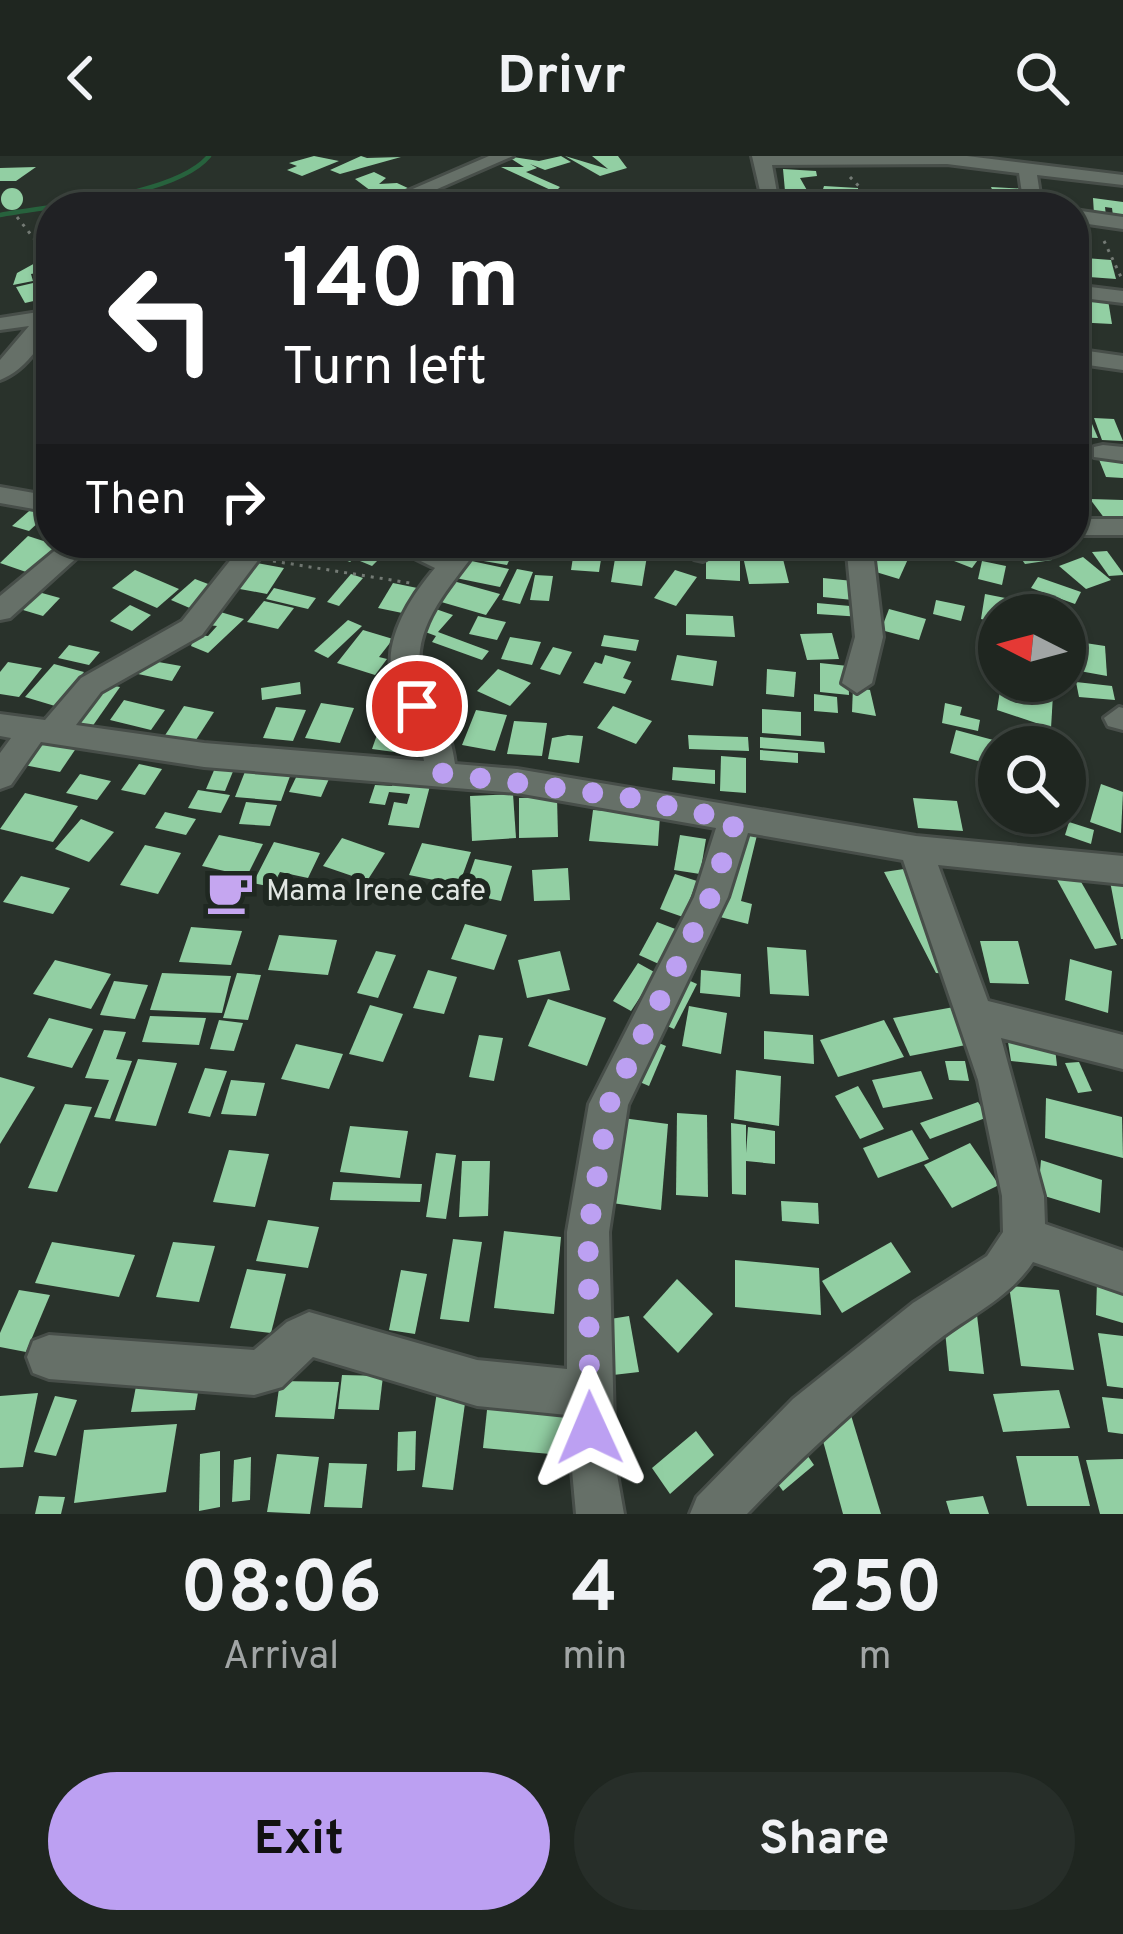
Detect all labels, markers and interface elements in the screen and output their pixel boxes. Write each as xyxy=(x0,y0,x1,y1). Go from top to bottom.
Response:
text: Drivr xyxy=(497,44,626,113)
icon: back xyxy=(48,45,114,111)
icon: search xyxy=(1009,45,1075,111)
text: 140 m xyxy=(282,231,519,337)
icon: left xyxy=(84,240,240,396)
text: Turn left xyxy=(282,335,487,404)
icon: right xyxy=(210,468,276,534)
text: Then xyxy=(84,473,186,530)
north arrow xyxy=(978,594,1086,702)
map controls xyxy=(978,594,1086,834)
pin xyxy=(366,655,468,757)
icon: arrive xyxy=(384,673,450,739)
button: search xyxy=(978,726,1086,834)
cafe icon: Mama Irene cafe xyxy=(205,867,255,917)
place label: Mama Irene cafe xyxy=(266,874,486,911)
position arrow xyxy=(527,1365,653,1491)
text: 08:06 xyxy=(180,1546,382,1638)
text: 4 xyxy=(572,1546,618,1638)
text: 250 xyxy=(807,1546,943,1638)
text: Arrival xyxy=(223,1634,339,1683)
text: min xyxy=(562,1634,627,1683)
text: m xyxy=(859,1634,892,1683)
button: Exit xyxy=(48,1772,550,1910)
button: Share xyxy=(574,1772,1075,1910)

